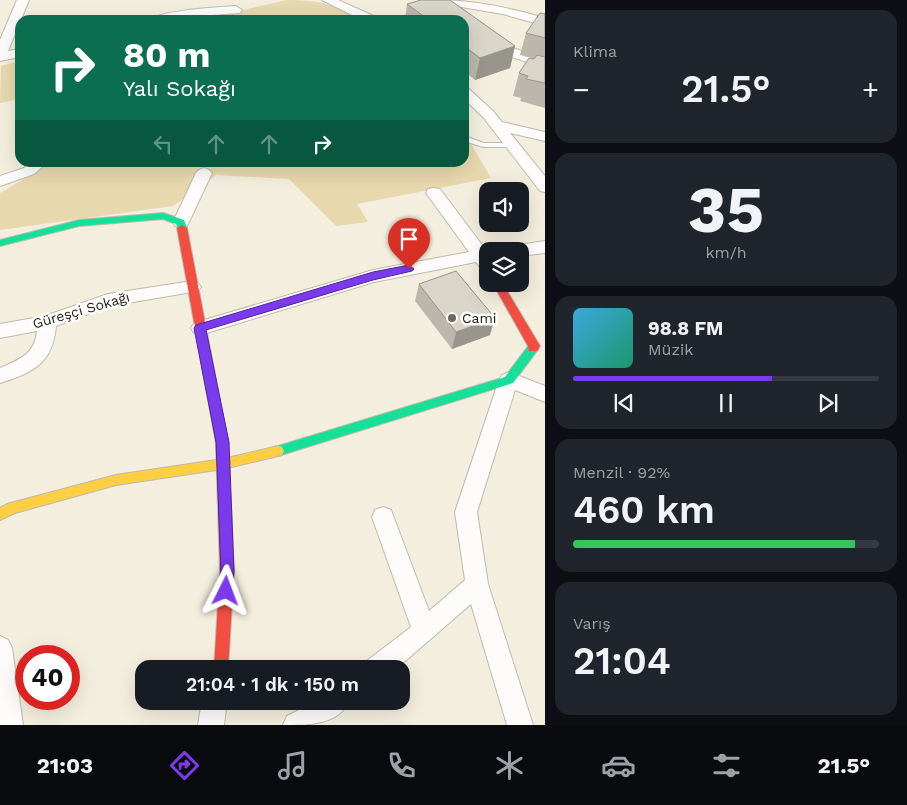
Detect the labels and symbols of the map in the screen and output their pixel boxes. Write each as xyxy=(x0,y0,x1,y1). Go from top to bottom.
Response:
pin xyxy=(388,218,430,269)
street label: Güreşçi Sokağı xyxy=(31,288,131,332)
place label: Cami xyxy=(462,310,497,326)
marker: Cami xyxy=(446,312,458,324)
position arrow xyxy=(199,564,251,616)
speed limit sign: 40 xyxy=(15,645,80,710)

